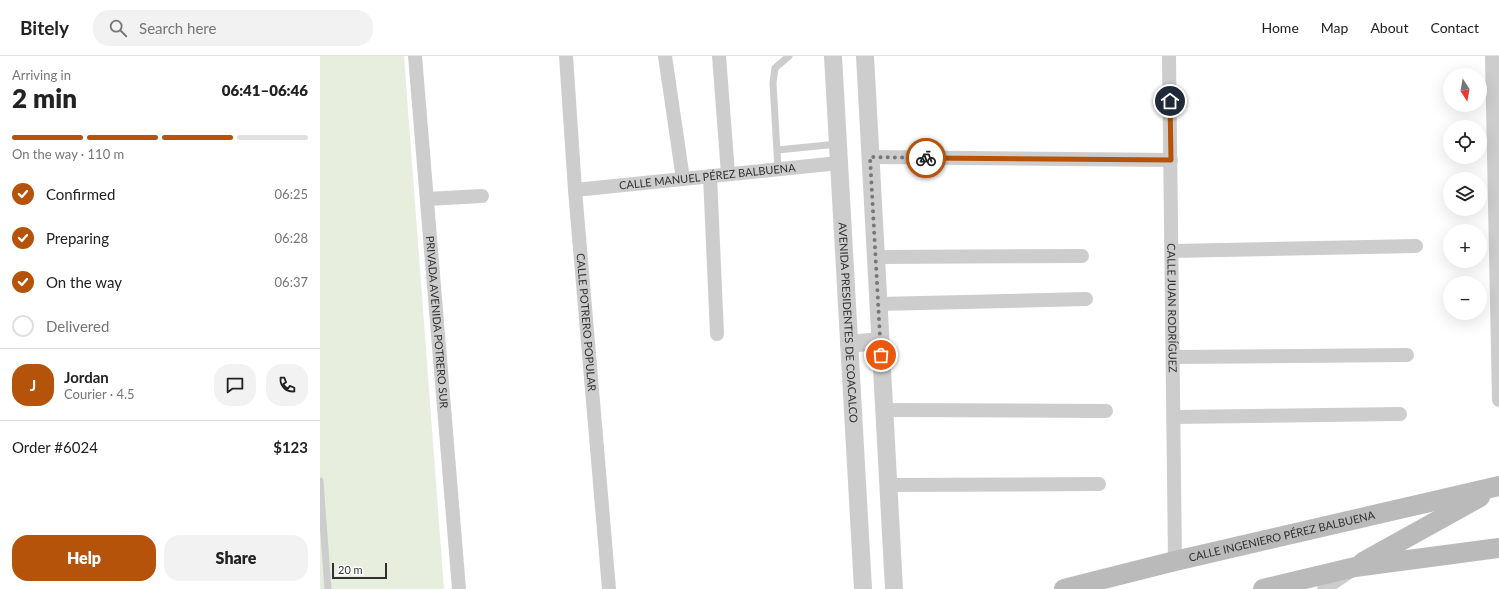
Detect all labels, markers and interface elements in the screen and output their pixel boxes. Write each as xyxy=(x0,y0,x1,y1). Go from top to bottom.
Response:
search box xyxy=(93,10,373,46)
text: Bitely xyxy=(20,16,69,39)
icon: search xyxy=(107,17,129,39)
text: Search here xyxy=(139,19,216,37)
text: Home xyxy=(1261,19,1299,36)
text: Map xyxy=(1321,19,1348,36)
text: About xyxy=(1370,19,1408,36)
text: Contact xyxy=(1430,19,1479,36)
text: Arriving in xyxy=(12,67,71,83)
north arrow xyxy=(1443,68,1487,112)
map controls xyxy=(1443,68,1487,320)
text: 06:41–06:46 xyxy=(222,81,308,99)
text: 2 min xyxy=(12,82,77,114)
pin xyxy=(1153,84,1187,118)
icon: home xyxy=(1159,90,1181,112)
button: locate xyxy=(1443,120,1487,164)
courier xyxy=(906,138,946,178)
text: On the way · 110 m xyxy=(12,146,124,162)
icon: bike xyxy=(915,147,937,169)
street label: CALLE MANUEL PÉREZ BALBUENA xyxy=(618,160,797,191)
button: layers xyxy=(1443,172,1487,216)
icon: check xyxy=(12,183,34,205)
text: Confirmed xyxy=(46,185,115,203)
text: 06:25 xyxy=(275,186,308,202)
street label: AVENIDA PRESIDENTES DE COACALCO xyxy=(836,222,861,423)
button: + xyxy=(1443,224,1487,268)
icon: check xyxy=(12,227,34,249)
text: Preparing xyxy=(46,229,109,247)
text: 06:28 xyxy=(275,230,308,246)
street label: PRIVADA AVENIDA POTRERO SUR xyxy=(424,235,451,409)
street label: CALLE JUAN RODRÍGUEZ xyxy=(1165,243,1180,373)
street label: CALLE POTRERO POPULAR xyxy=(574,252,599,392)
icon: check xyxy=(12,271,34,293)
text: On the way xyxy=(46,273,122,291)
text: 06:37 xyxy=(275,274,308,290)
button: − xyxy=(1443,276,1487,320)
text: Delivered xyxy=(46,317,109,335)
pin xyxy=(864,338,898,372)
icon: bag xyxy=(870,344,892,366)
button: chat xyxy=(214,364,256,406)
button: phone xyxy=(266,364,308,406)
text: Jordan xyxy=(64,368,109,386)
text: J xyxy=(30,376,36,394)
text: Courier · 4.5 xyxy=(64,386,135,402)
text: Order #6024 xyxy=(12,438,98,456)
text: $123 xyxy=(273,438,308,456)
street label: CALLE INGENIERO PÉREZ BALBUENA xyxy=(1187,508,1377,564)
button: Help xyxy=(12,535,156,581)
button: Share xyxy=(164,535,308,581)
scale bar xyxy=(332,561,387,580)
text: 20 m xyxy=(338,563,363,576)

